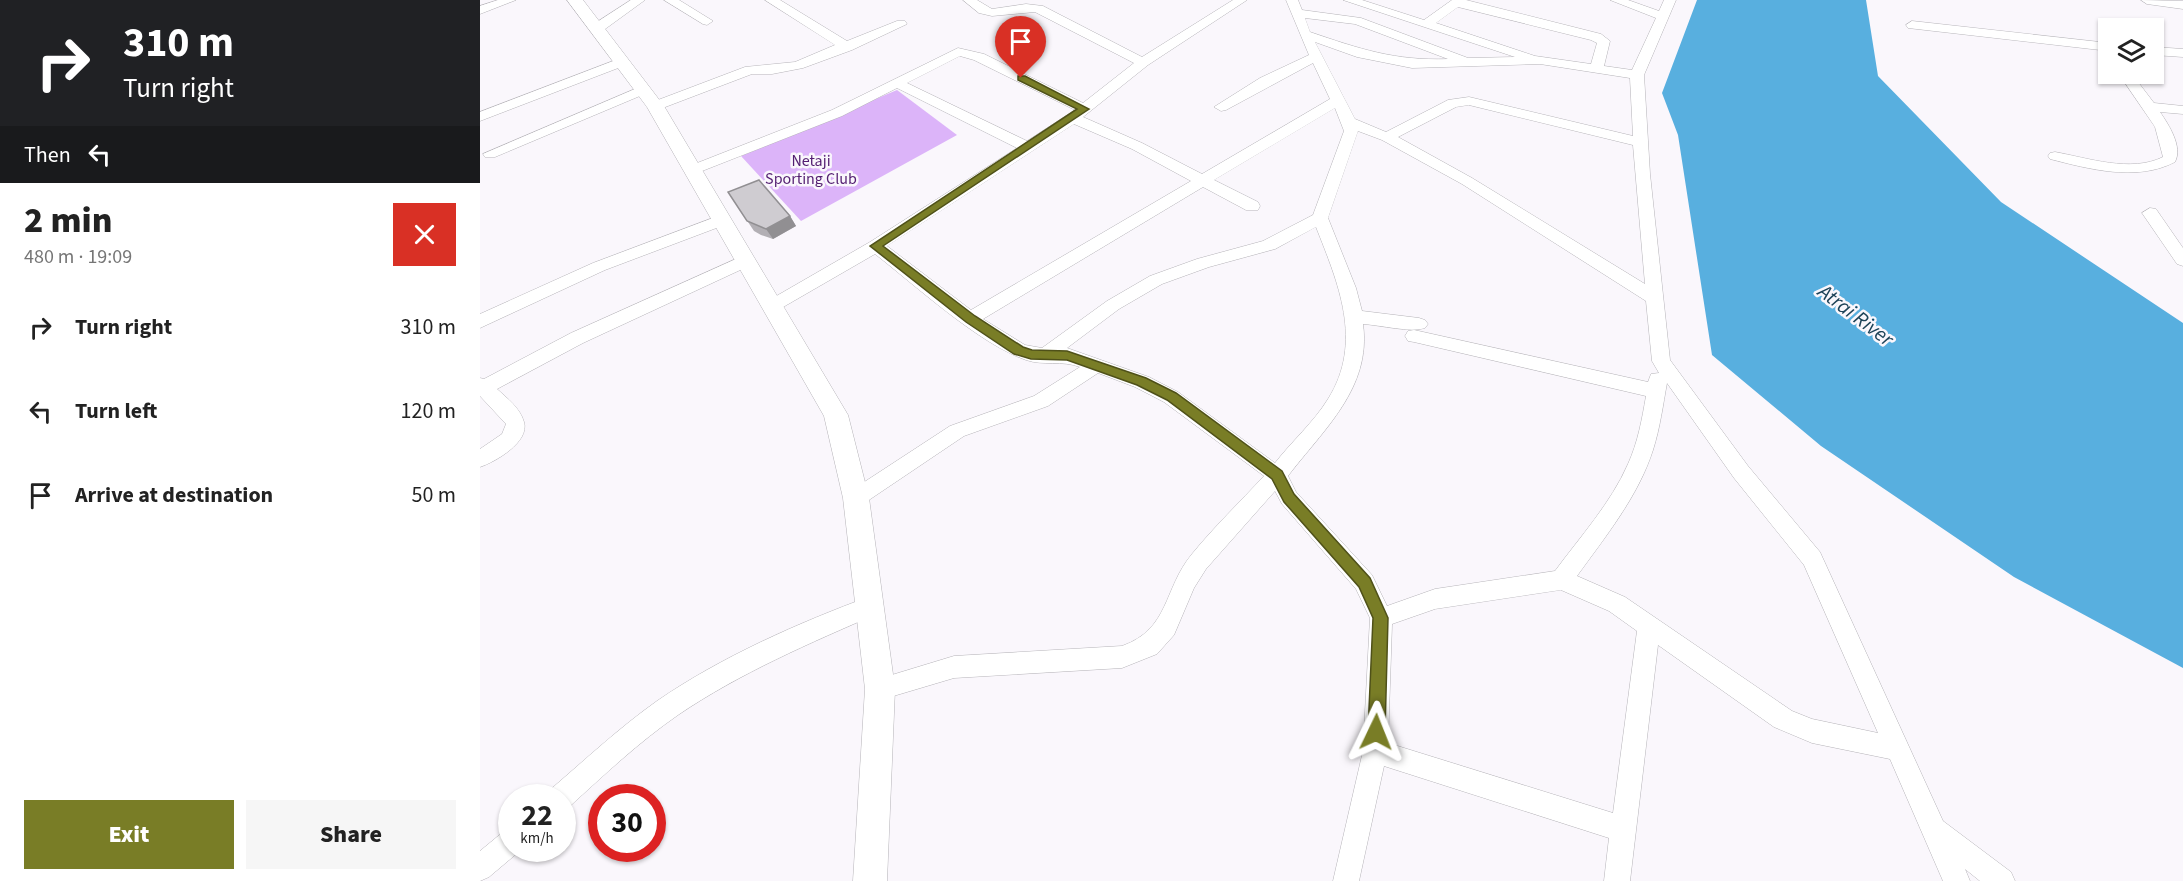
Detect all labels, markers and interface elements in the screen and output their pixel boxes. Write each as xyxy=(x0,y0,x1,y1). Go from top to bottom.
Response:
text: 310 m xyxy=(123,13,234,73)
pin xyxy=(995,16,1046,78)
map controls xyxy=(2098,18,2164,84)
button: layers xyxy=(2098,18,2164,84)
icon: right xyxy=(24,24,102,102)
icon: arrive xyxy=(1004,25,1037,58)
text: Turn right xyxy=(123,69,234,108)
icon: left xyxy=(83,138,116,171)
text: Then xyxy=(24,139,71,171)
park label: Netaji Sporting Club xyxy=(765,150,857,190)
text: 2 min xyxy=(24,195,112,246)
button: close xyxy=(393,203,456,266)
text: 480 m · 19:09 xyxy=(24,243,132,271)
water label: Atrai River xyxy=(1810,275,1901,354)
icon: right xyxy=(24,311,57,344)
text: Turn right xyxy=(75,311,172,343)
text: 310 m xyxy=(401,311,456,343)
icon: left xyxy=(24,395,57,428)
text: Turn left xyxy=(75,395,157,427)
text: 120 m xyxy=(401,395,456,427)
icon: arrive xyxy=(24,479,57,512)
text: Arrive at destination xyxy=(75,479,273,511)
text: 50 m xyxy=(411,479,456,511)
position arrow xyxy=(1344,700,1408,764)
speed limit sign: 30 xyxy=(588,784,666,862)
text: 22 xyxy=(521,794,553,837)
button: Exit xyxy=(24,800,234,869)
button: Share xyxy=(246,800,456,869)
text: km/h xyxy=(520,828,554,849)

